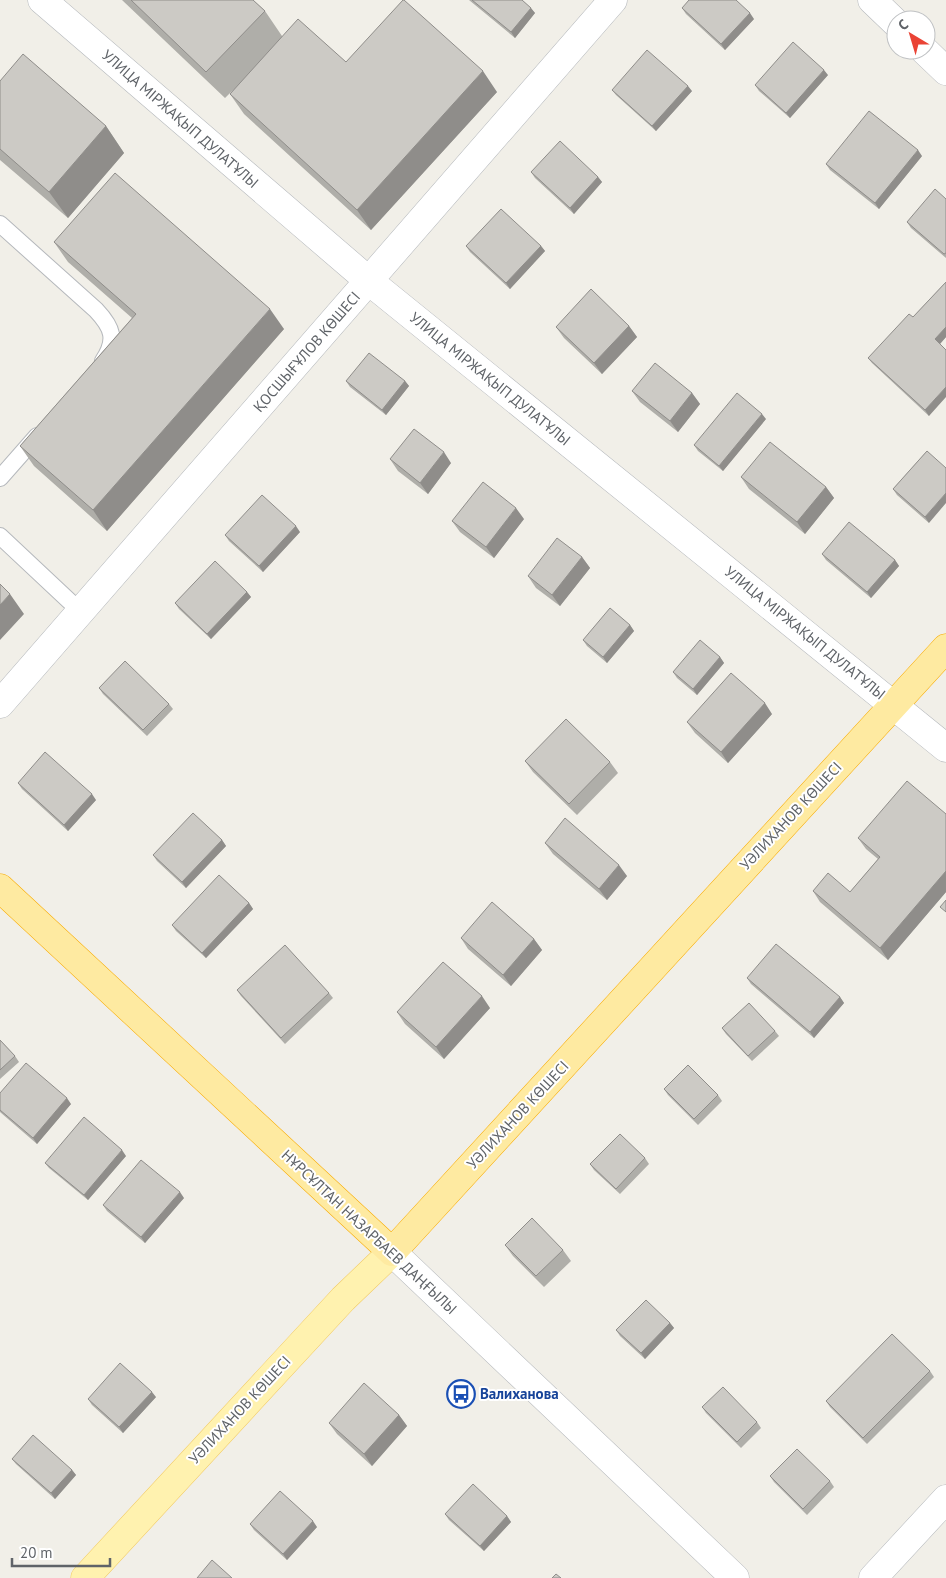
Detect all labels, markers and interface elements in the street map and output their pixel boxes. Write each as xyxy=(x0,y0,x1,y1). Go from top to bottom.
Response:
north arrow xyxy=(886,10,936,60)
text: С xyxy=(894,15,912,34)
street label: УЛИЦА МІРЖАҚЫП ДУЛАТҰЛЫ xyxy=(98,45,263,192)
street label: ҚОСШЫҒҰЛОВ КӨШЕСІ xyxy=(249,287,364,416)
street label: УЛИЦА МІРЖАҚЫП ДУЛАТҰЛЫ xyxy=(406,308,575,449)
street label: УЛИЦА МІРЖАҚЫП ДУЛАТҰЛЫ xyxy=(721,562,890,703)
street label: УӘЛИХАНОВ КӨШЕСІ xyxy=(736,758,846,874)
street label: УӘЛИХАНОВ КӨШЕСІ xyxy=(463,1057,573,1173)
street label: НҰРСҰЛТАН НАЗАРБАЕВ ДАҢҒЫЛЫ xyxy=(278,1145,461,1318)
street label: УӘЛИХАНОВ КӨШЕСІ xyxy=(185,1352,295,1468)
bus stop icon: Валиханова xyxy=(446,1379,476,1409)
place label: Валиханова xyxy=(480,1384,559,1403)
scale bar xyxy=(12,1536,110,1568)
text: 20 m xyxy=(20,1543,53,1562)

